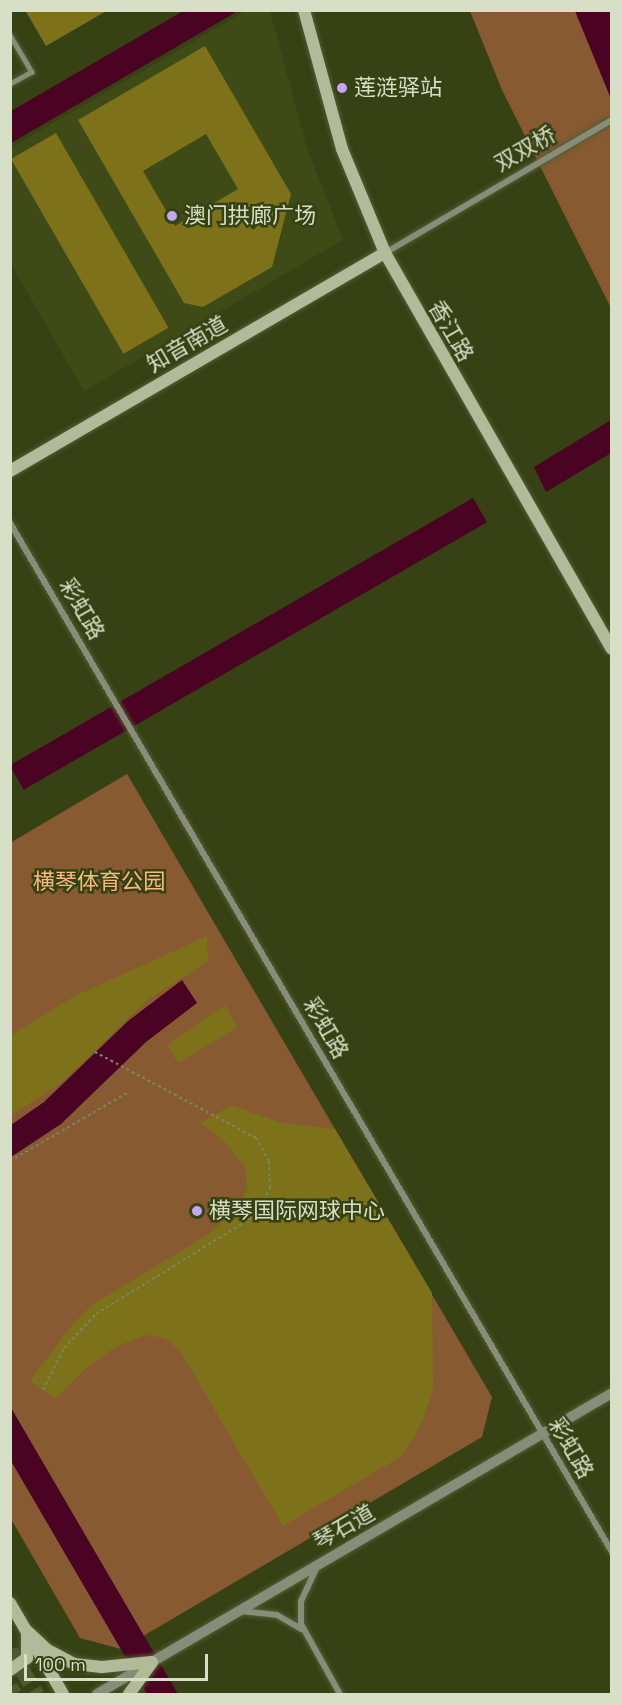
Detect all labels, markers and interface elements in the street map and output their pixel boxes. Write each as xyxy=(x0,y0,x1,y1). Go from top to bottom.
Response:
place label: 莲涟驿站 xyxy=(354,75,442,101)
marker: 莲涟驿站 xyxy=(335,81,349,95)
street label: 双双桥 xyxy=(490,121,560,177)
place label: 澳门拱廊广场 xyxy=(184,203,316,229)
marker: 澳门拱廊广场 xyxy=(165,209,179,223)
street label: 香江路 xyxy=(423,296,479,366)
street label: 知音南道 xyxy=(142,311,232,377)
street label: 彩虹路 xyxy=(54,574,110,644)
park label: 横琴体育公园 xyxy=(33,869,165,895)
street label: 彩虹路 xyxy=(298,993,354,1063)
place label: 横琴国际网球中心 xyxy=(209,1198,385,1224)
marker: 横琴国际网球中心 xyxy=(190,1204,204,1218)
street label: 彩虹路 xyxy=(543,1413,599,1483)
street label: 琴石道 xyxy=(309,1499,379,1555)
scale bar xyxy=(27,1642,212,1680)
text: 100 m xyxy=(35,1653,86,1676)

